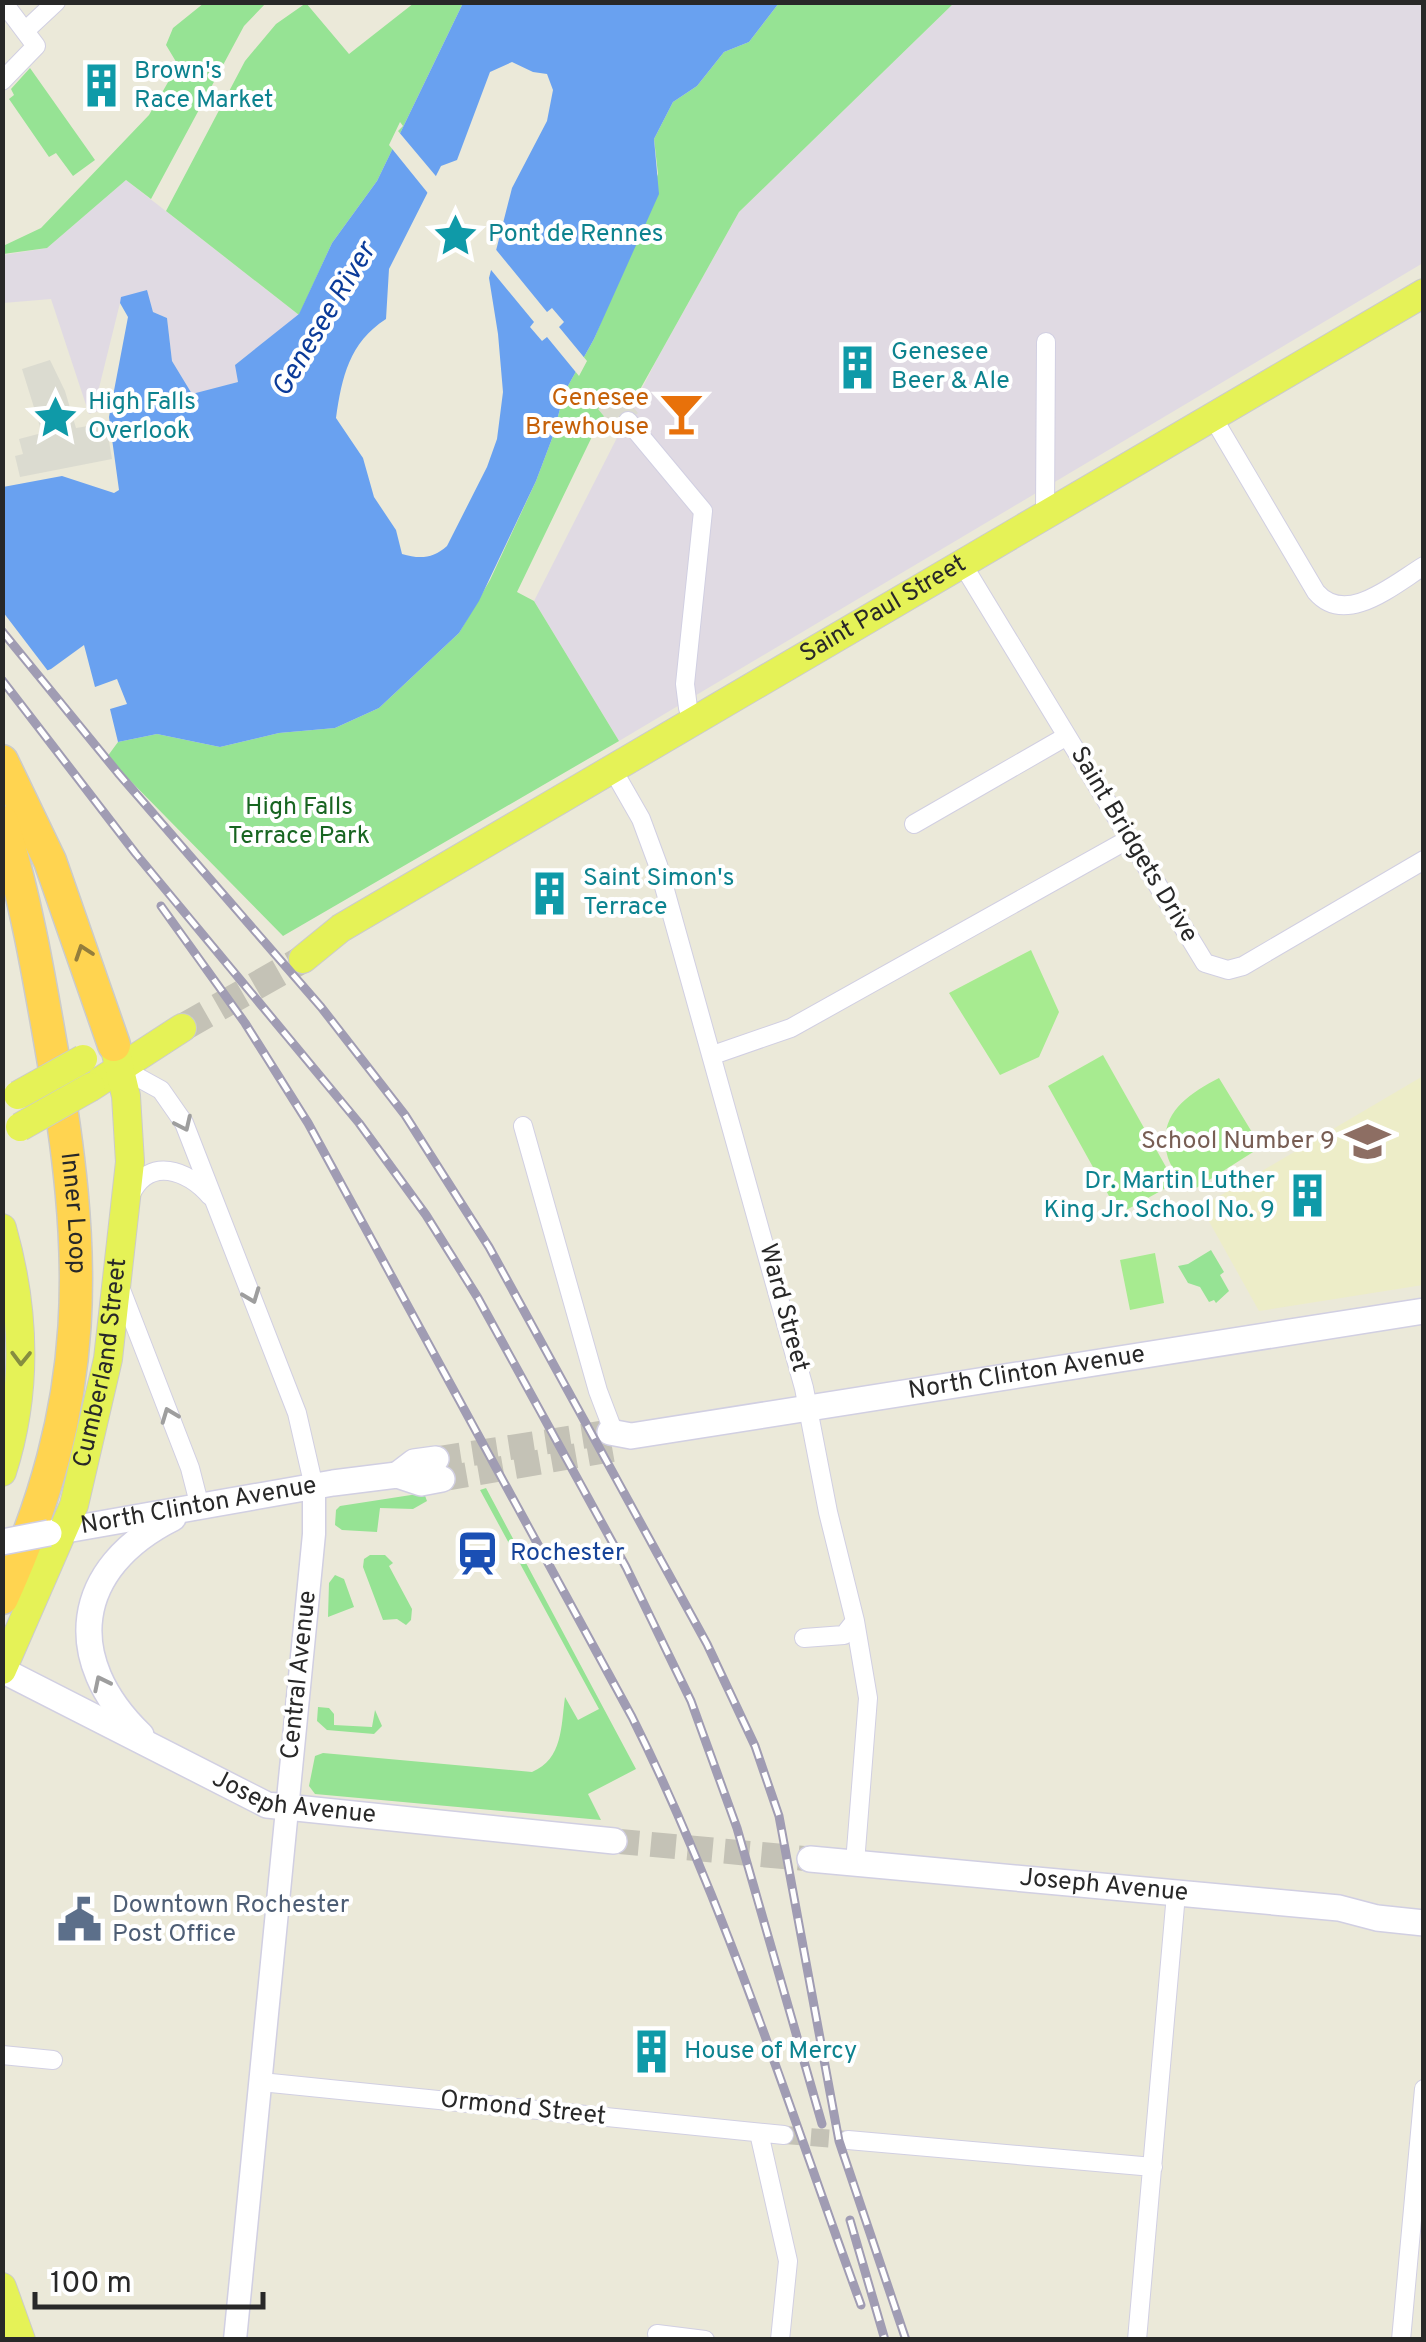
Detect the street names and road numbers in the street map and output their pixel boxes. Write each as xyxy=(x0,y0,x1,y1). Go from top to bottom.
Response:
street label: Saint Paul Street xyxy=(795,549,972,671)
street label: Saint Bridgets Drive xyxy=(1062,741,1204,949)
street label: Inner Loop xyxy=(51,1151,92,1274)
street label: Ward Street xyxy=(751,1240,815,1376)
street label: Cumberland Street xyxy=(67,1256,135,1471)
street label: North Clinton Avenue xyxy=(906,1339,1147,1408)
street label: North Clinton Avenue xyxy=(78,1470,319,1543)
street label: Central Avenue xyxy=(275,1589,325,1761)
street label: Joseph Avenue xyxy=(206,1763,377,1832)
street label: Joseph Avenue xyxy=(1018,1862,1189,1910)
street label: Ormond Street xyxy=(439,2084,607,2134)

